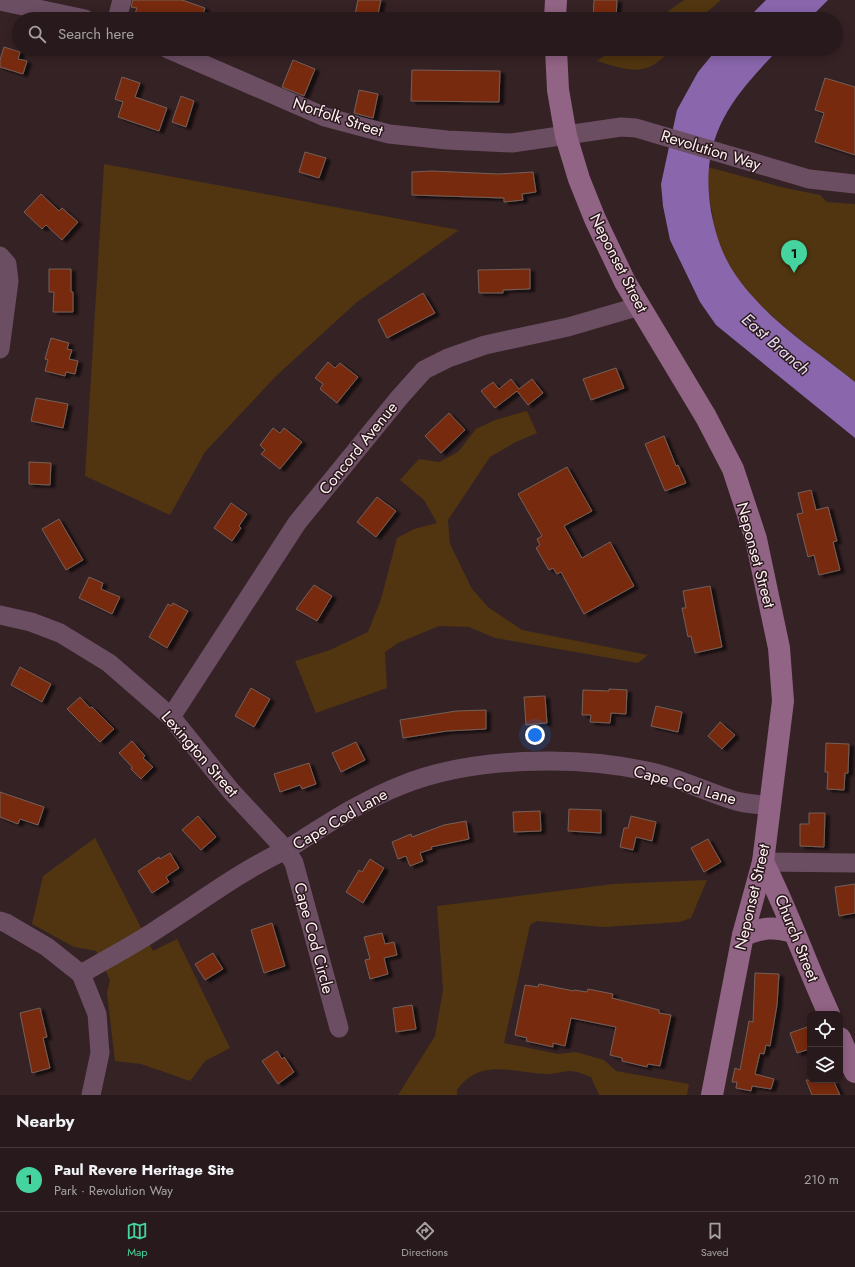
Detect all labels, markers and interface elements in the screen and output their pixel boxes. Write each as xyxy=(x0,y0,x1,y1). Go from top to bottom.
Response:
search box xyxy=(12,12,843,56)
icon: search xyxy=(26,23,48,45)
text: Search here xyxy=(58,23,134,45)
street label: Norfolk Street xyxy=(290,92,386,142)
street label: Revolution Way xyxy=(658,124,765,176)
street label: Neponset Street xyxy=(584,209,654,317)
pin: 1 xyxy=(781,240,807,273)
water label: East Branch xyxy=(737,307,815,381)
street label: Concord Avenue xyxy=(313,397,403,499)
street label: Neponset Street xyxy=(731,500,781,610)
street label: Lexington Street xyxy=(156,706,244,802)
your location xyxy=(525,725,545,745)
street label: Cape Cod Lane xyxy=(631,759,739,811)
street label: Cape Cod Lane xyxy=(288,783,392,855)
street label: Neponset Street xyxy=(729,841,775,952)
street label: Cape Cod Circle xyxy=(288,880,340,996)
street label: Church Street xyxy=(769,891,825,985)
map controls xyxy=(807,1011,843,1083)
button: locate xyxy=(807,1011,843,1047)
button: layers xyxy=(807,1047,843,1083)
text: Nearby xyxy=(16,1109,74,1133)
text: Paul Revere Heritage Site xyxy=(54,1159,234,1181)
text: 1 xyxy=(26,1170,32,1189)
text: 210 m xyxy=(804,1170,839,1189)
text: Park · Revolution Way xyxy=(54,1181,173,1200)
tab: Map xyxy=(126,1220,148,1260)
tab: Directions xyxy=(401,1220,448,1260)
tab: Saved xyxy=(701,1220,729,1260)

